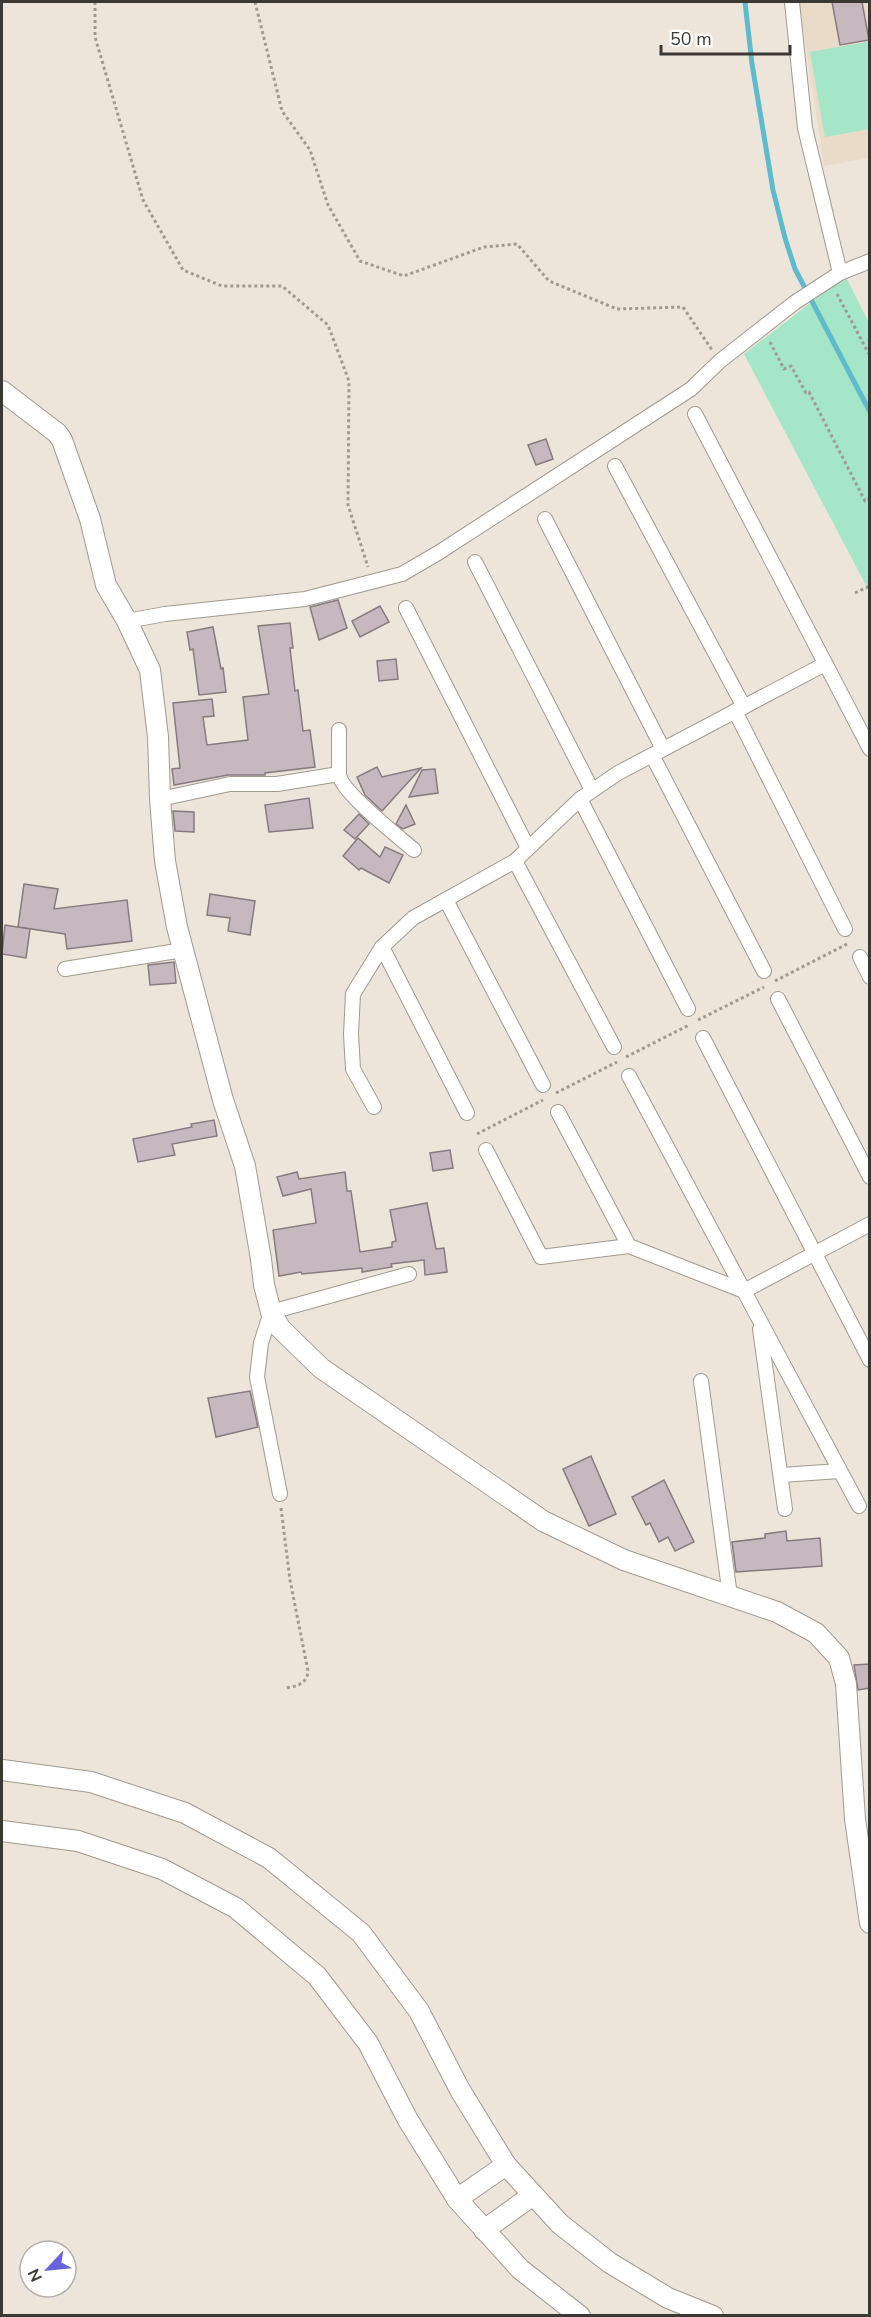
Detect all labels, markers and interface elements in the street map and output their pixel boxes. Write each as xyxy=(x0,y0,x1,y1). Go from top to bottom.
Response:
scale bar xyxy=(661,18,790,56)
text: 50 m xyxy=(670,27,712,51)
north arrow xyxy=(18,2239,78,2299)
text: N xyxy=(23,2265,48,2285)

